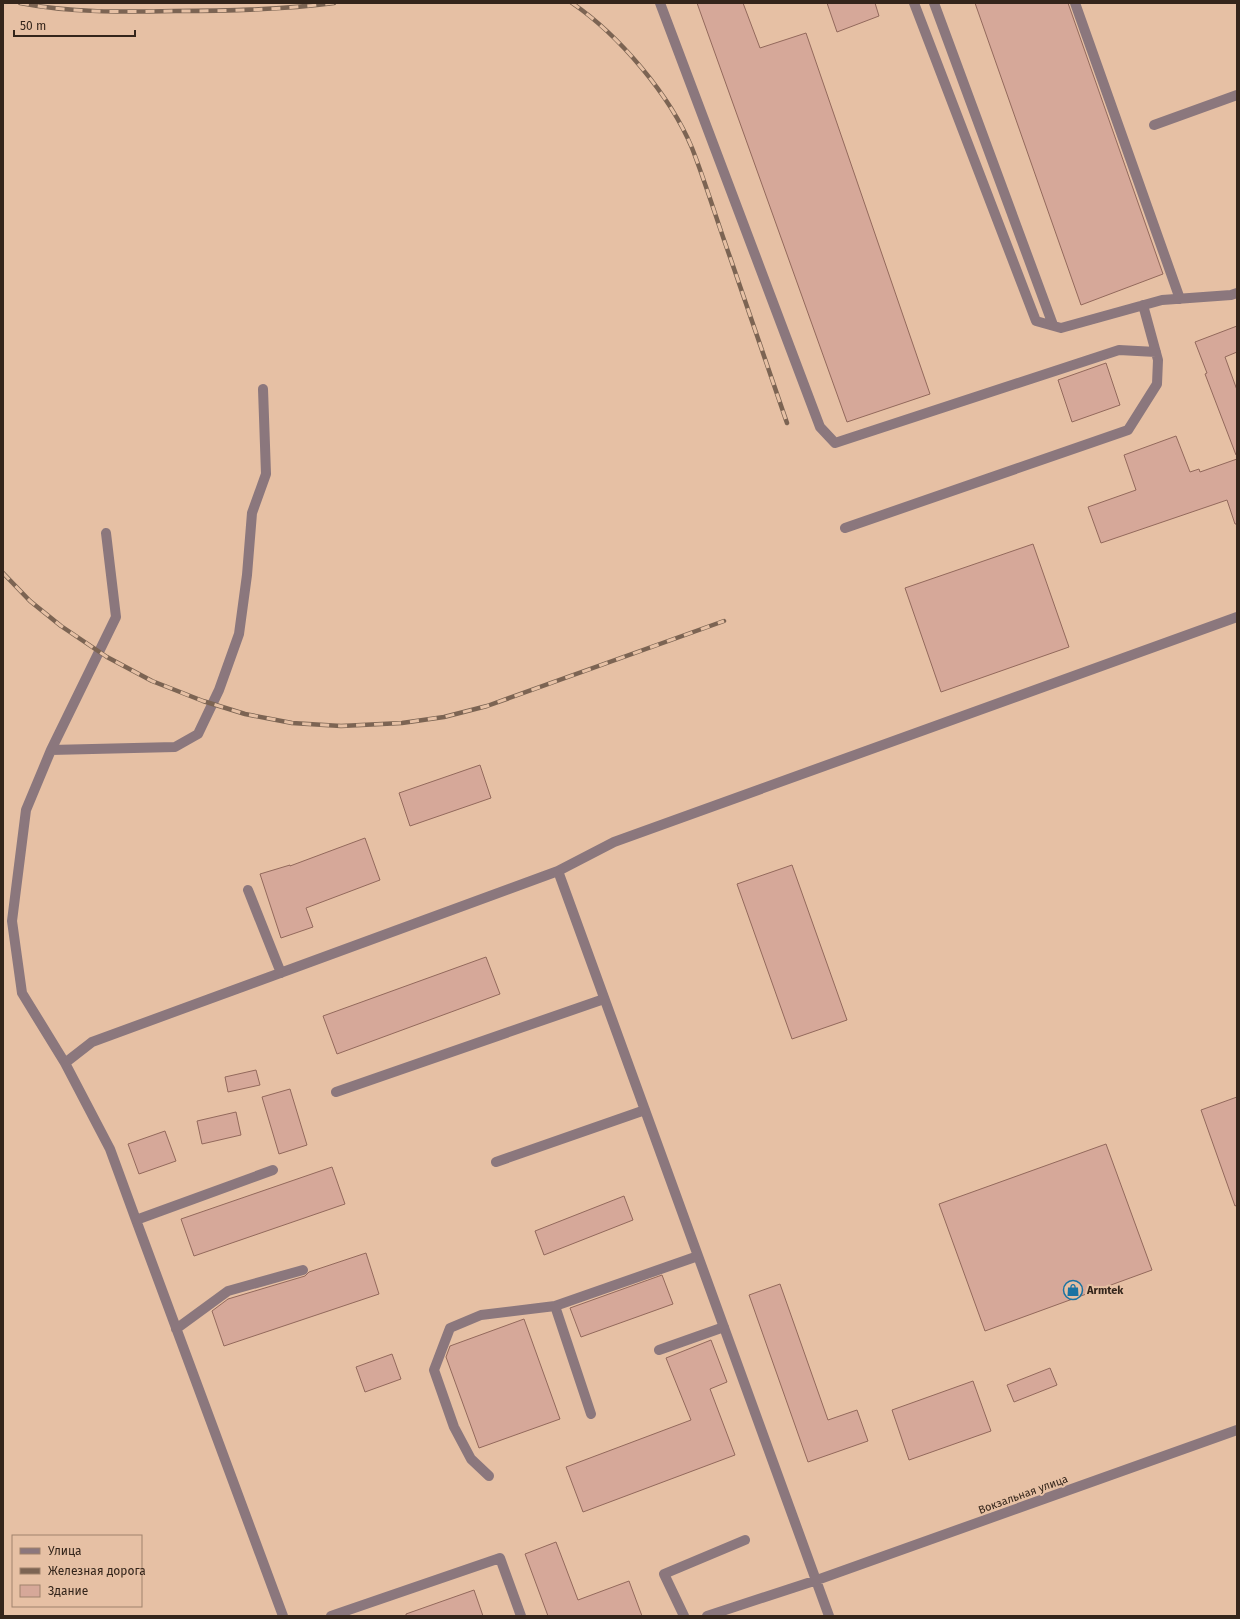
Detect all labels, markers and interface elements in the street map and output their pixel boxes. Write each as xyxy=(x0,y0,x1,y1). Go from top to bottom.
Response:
scale bar xyxy=(14,12,135,38)
text: 50 m xyxy=(20,19,46,33)
shop icon: Armtek xyxy=(1062,1279,1084,1301)
place label: Armtek xyxy=(1086,1284,1124,1297)
street label: Вокзальная улица xyxy=(977,1472,1070,1517)
legend xyxy=(12,1535,142,1607)
text: Улица xyxy=(48,1544,82,1558)
text: Железная дорога xyxy=(48,1564,146,1578)
text: Здание xyxy=(48,1584,88,1598)

